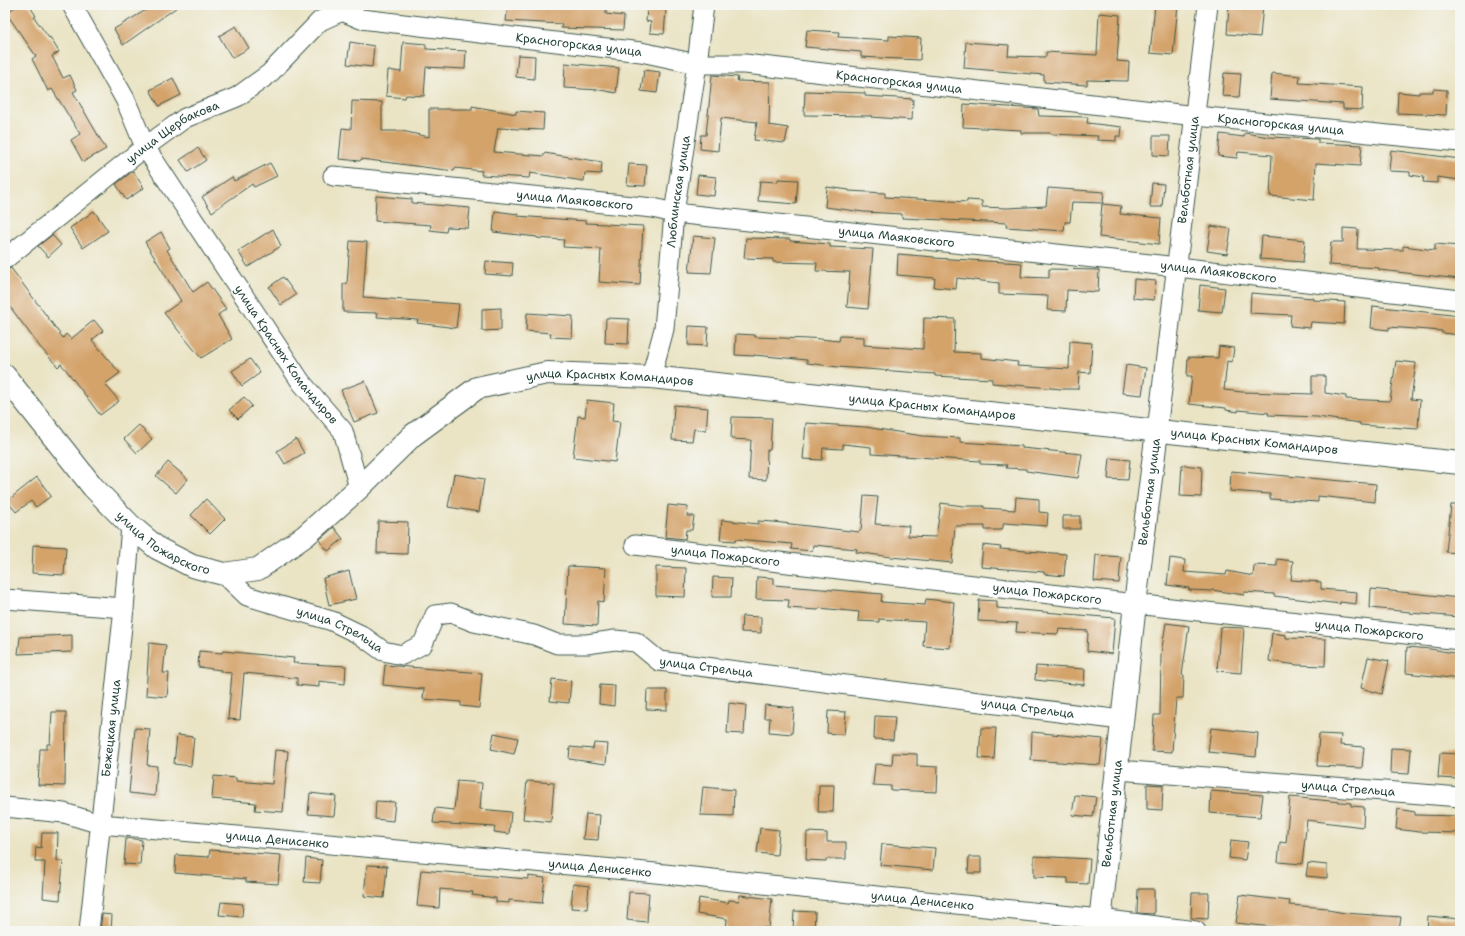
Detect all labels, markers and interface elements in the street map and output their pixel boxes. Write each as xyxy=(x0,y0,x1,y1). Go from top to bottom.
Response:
street label: Красногорская улица xyxy=(515,29,643,60)
street label: Красногорская улица xyxy=(835,67,964,97)
street label: улица Щербакова xyxy=(123,97,222,167)
street label: Красногорская улица xyxy=(1217,110,1345,139)
street label: Вельботная улица xyxy=(1174,115,1203,224)
street label: Люблинская улица xyxy=(663,134,694,248)
street label: улица Маяковского xyxy=(516,186,634,214)
street label: улица Маяковского xyxy=(837,223,956,251)
street label: улица Маяковского xyxy=(1160,257,1278,287)
street label: улица Красных Командиров xyxy=(231,282,342,427)
street label: улица Красных Командиров xyxy=(525,365,694,389)
street label: улица Красных Командиров xyxy=(848,390,1017,424)
street label: улица Красных Командиров xyxy=(1170,424,1339,458)
street label: Вельботная улица xyxy=(1135,437,1164,547)
street label: улица Пожарского xyxy=(113,508,212,578)
street label: улица Пожарского xyxy=(670,541,781,570)
street label: улица Пожарского xyxy=(992,579,1103,608)
street label: улица Стрельца xyxy=(295,603,387,657)
street label: улица Пожарского xyxy=(1314,616,1425,644)
street label: улица Стрельца xyxy=(658,653,754,681)
street label: Бежецкая улица xyxy=(98,678,124,778)
street label: улица Стрельца xyxy=(980,694,1076,722)
street label: Вельботная улица xyxy=(1098,759,1126,868)
street label: улица Стрельца xyxy=(1301,776,1396,800)
street label: улица Денисенко xyxy=(225,827,330,852)
street label: улица Денисенко xyxy=(548,855,653,881)
street label: улица Денисенко xyxy=(870,887,975,914)

